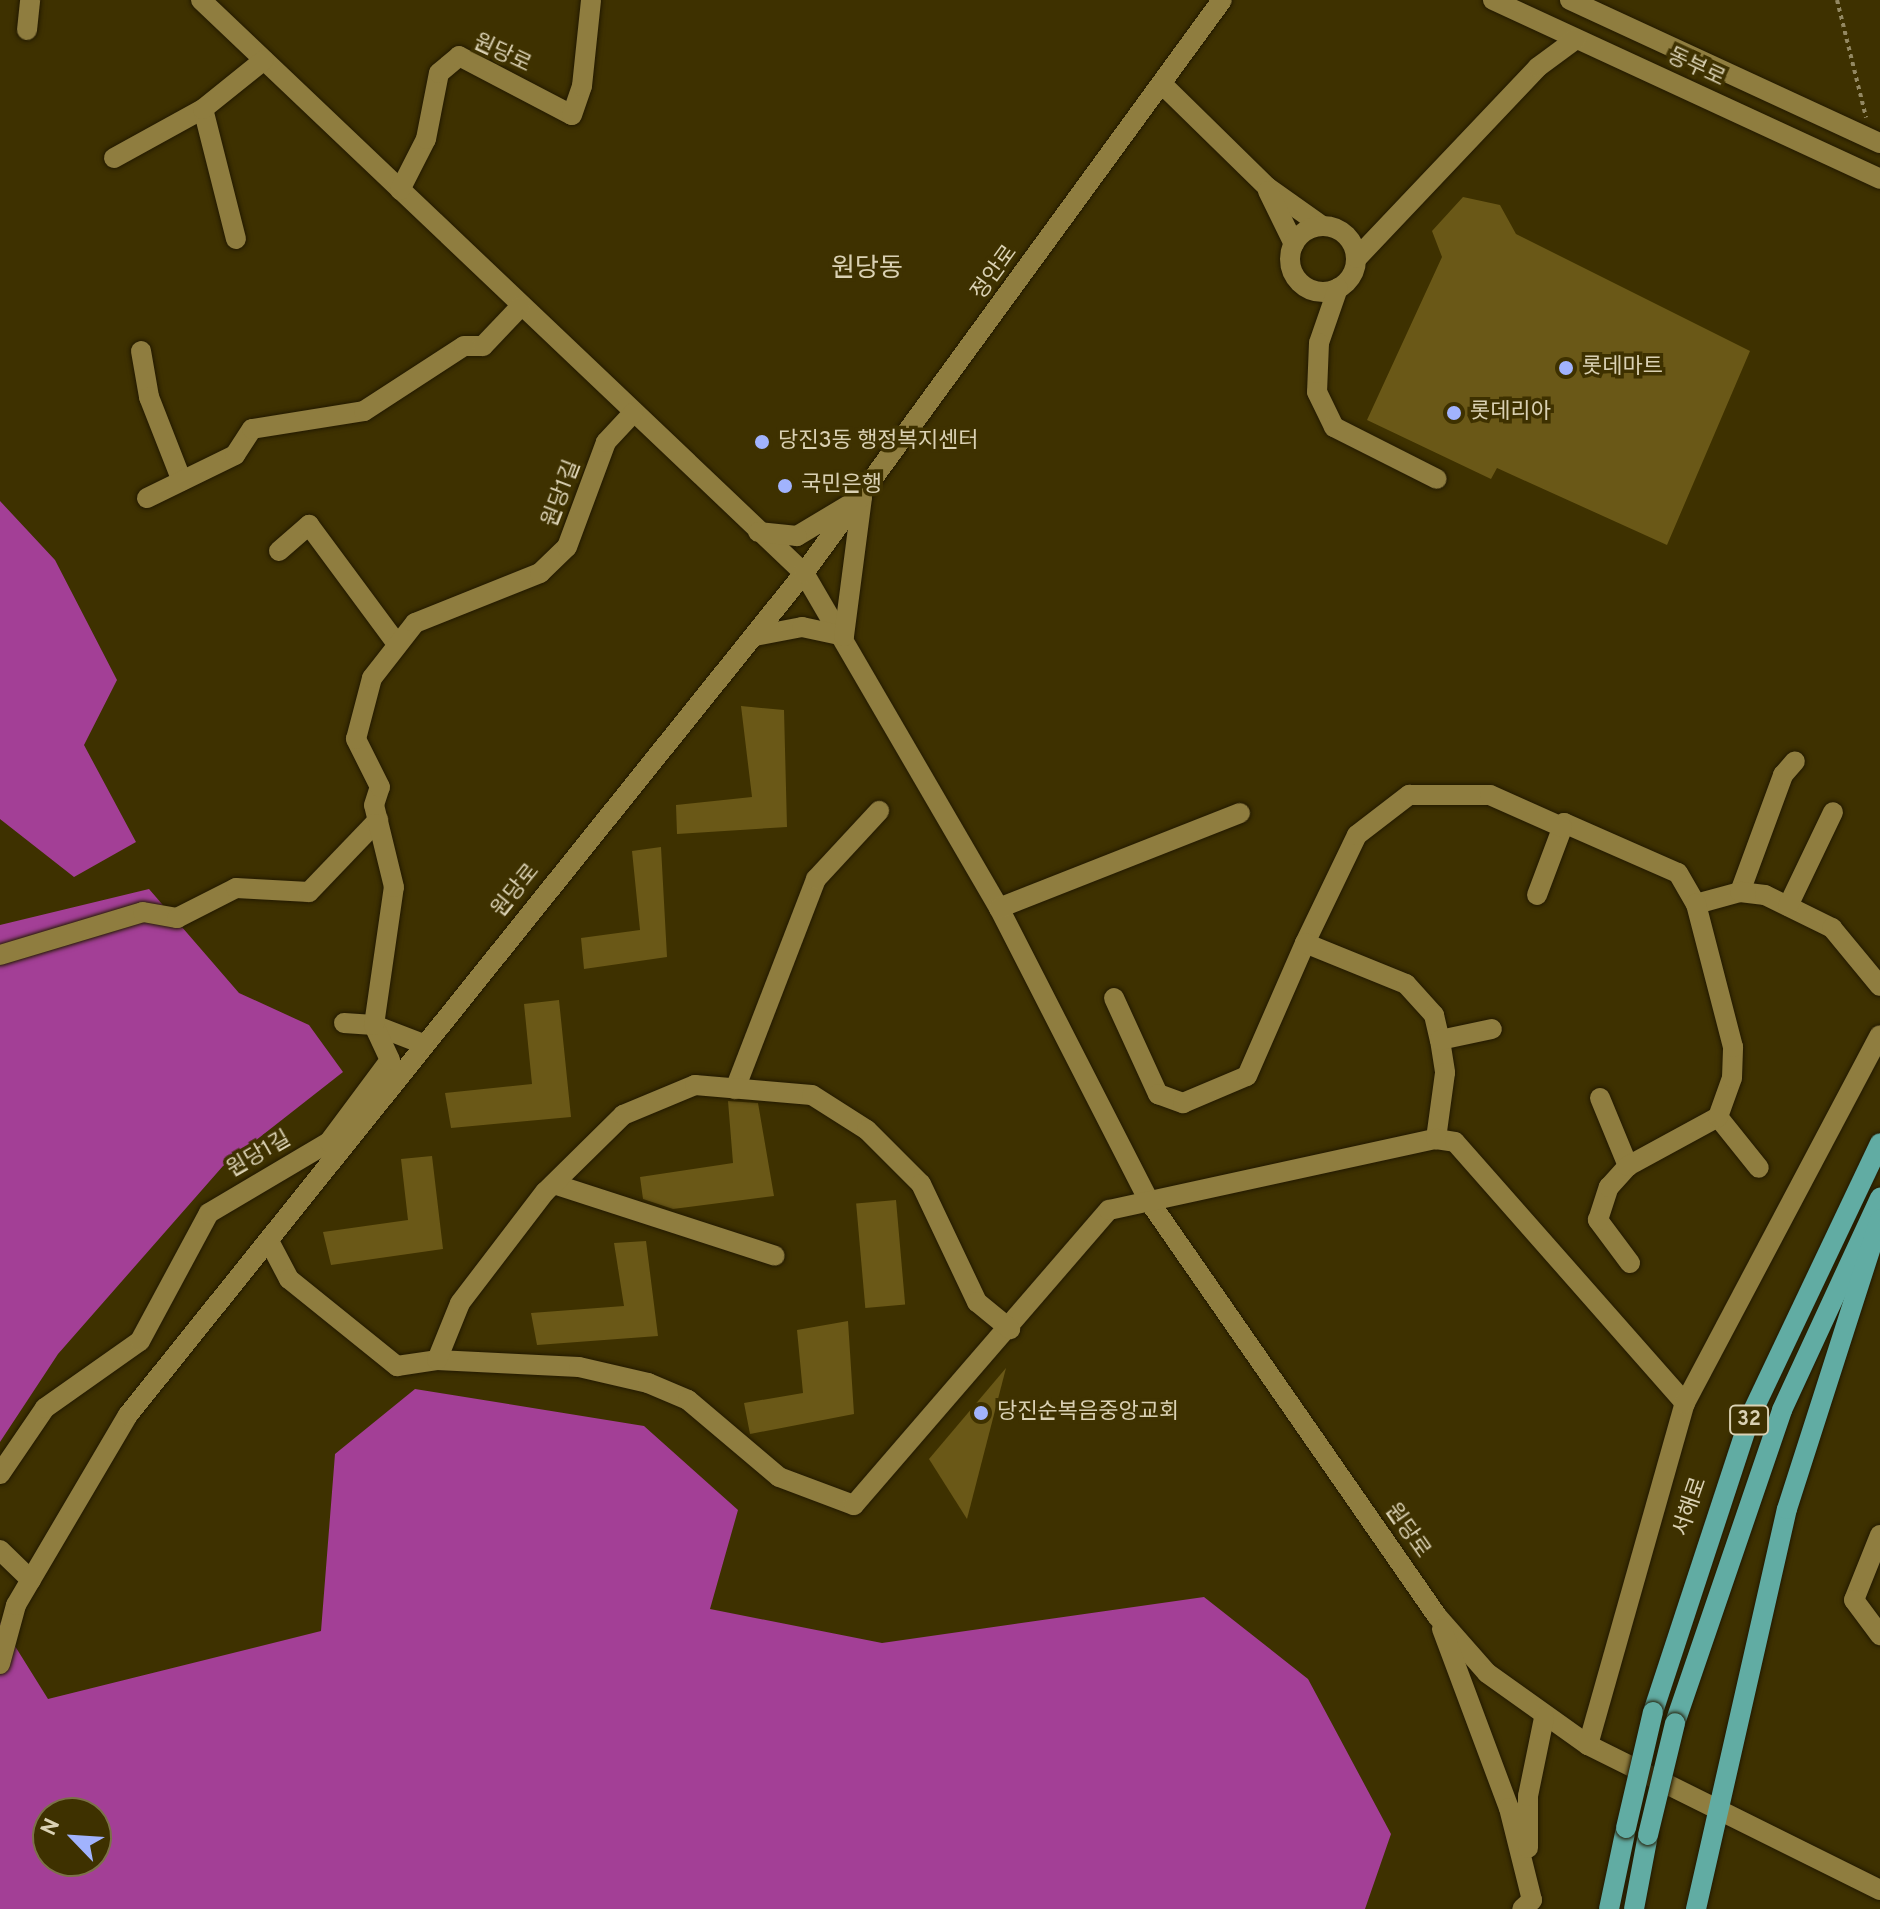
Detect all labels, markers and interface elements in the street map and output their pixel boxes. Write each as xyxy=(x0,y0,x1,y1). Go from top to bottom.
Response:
street label: 원당로 xyxy=(469,29,535,79)
street label: 동부로 xyxy=(1663,43,1729,93)
street label: 정안로 xyxy=(966,241,1024,305)
district label: 원당동 xyxy=(831,254,903,286)
place label: 롯데마트 xyxy=(1582,355,1663,381)
marker: 롯데마트 xyxy=(1557,359,1575,377)
place label: 롯데리아 xyxy=(1470,400,1551,426)
marker: 롯데리아 xyxy=(1445,404,1463,422)
place label: 당진3동 행정복지센터 xyxy=(778,429,979,455)
marker: 당진3동 행정복지센터 xyxy=(753,433,771,451)
street label: 원당1길 xyxy=(537,457,587,531)
place label: 국민은행 xyxy=(801,473,882,499)
marker: 국민은행 xyxy=(776,477,794,495)
street label: 원당로 xyxy=(487,859,545,923)
street label: 원당1길 xyxy=(223,1126,295,1184)
place label: 당진순복음중앙교회 xyxy=(997,1400,1179,1426)
marker: 당진순복음중앙교회 xyxy=(972,1404,990,1422)
road number: 32 xyxy=(1729,1404,1769,1436)
street label: 서해로 xyxy=(1669,1474,1713,1540)
street label: 원당로 xyxy=(1379,1499,1435,1563)
north arrow xyxy=(32,1797,112,1877)
text: N xyxy=(36,1815,67,1840)

